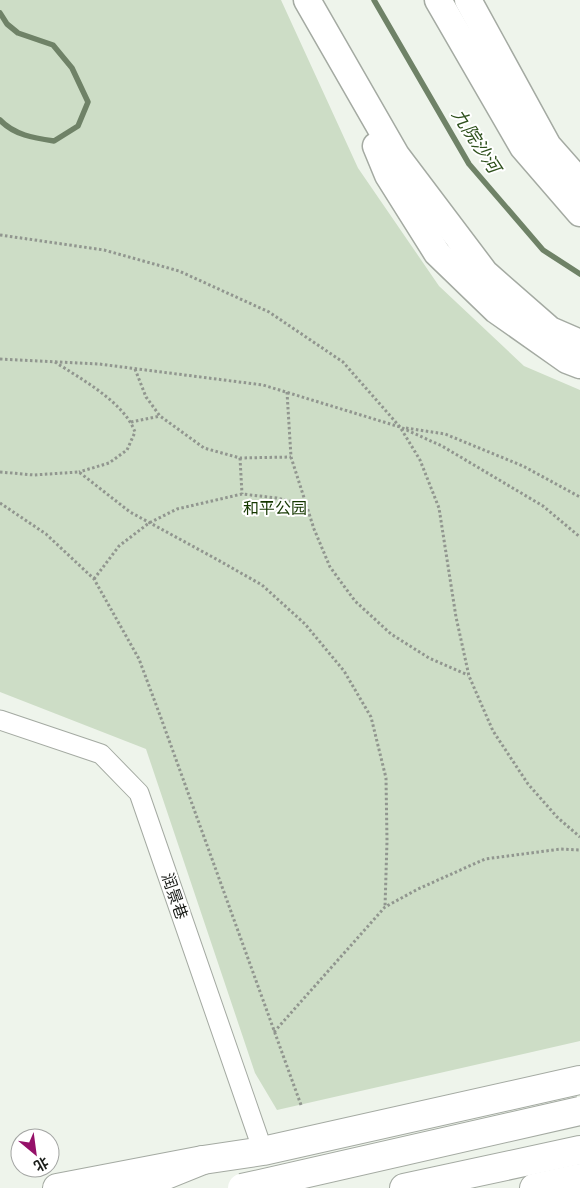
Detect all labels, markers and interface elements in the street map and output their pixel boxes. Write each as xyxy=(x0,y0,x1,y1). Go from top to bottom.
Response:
water label: 九院沙河 xyxy=(447,104,508,180)
park label: 和平公园 xyxy=(243,497,307,519)
street label: 润景巷 xyxy=(157,870,193,922)
north arrow xyxy=(10,1128,60,1178)
text: 北 xyxy=(31,1153,52,1177)

